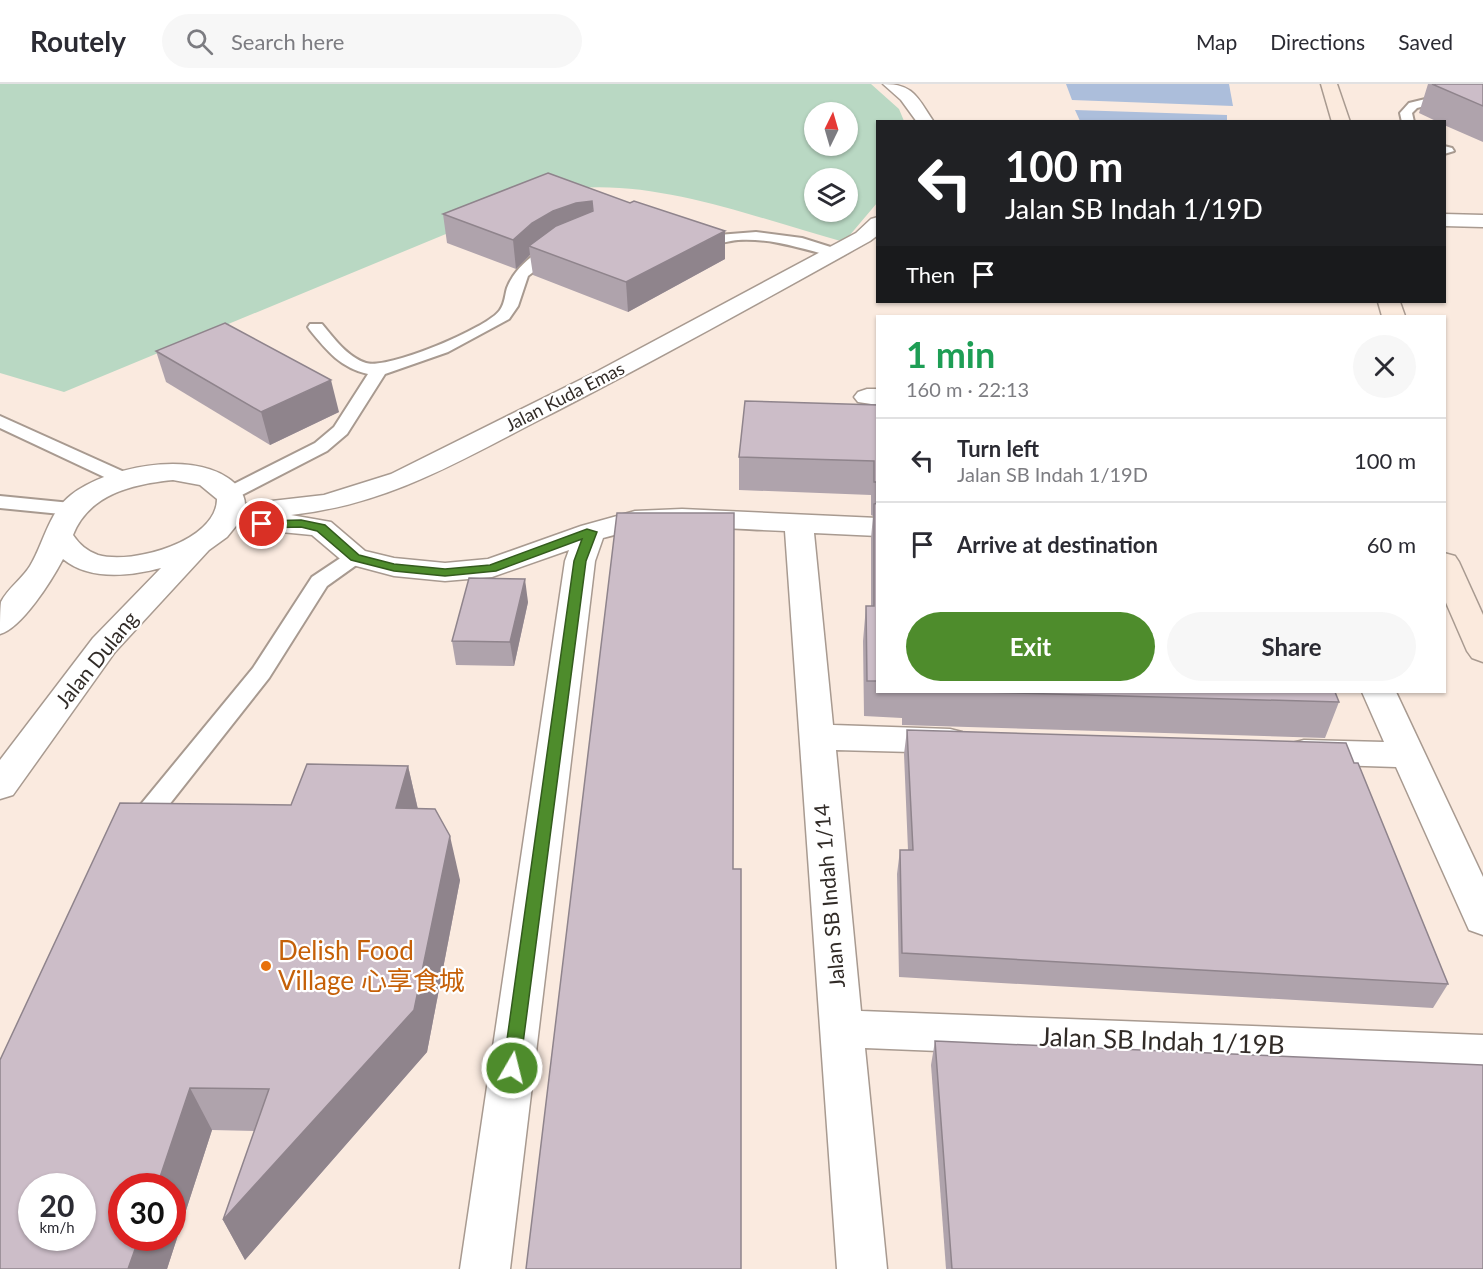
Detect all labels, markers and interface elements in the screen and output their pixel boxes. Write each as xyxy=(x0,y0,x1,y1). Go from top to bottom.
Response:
search box xyxy=(162,14,582,68)
text: Routely xyxy=(30,24,126,58)
icon: search xyxy=(183,25,216,58)
text: Search here xyxy=(231,28,344,55)
text: Map xyxy=(1196,29,1237,54)
text: Directions xyxy=(1270,29,1365,54)
text: Saved xyxy=(1398,29,1453,54)
north arrow xyxy=(804,102,858,156)
map controls xyxy=(804,102,858,222)
text: 100 m xyxy=(1005,141,1123,191)
icon: left xyxy=(906,144,984,222)
button: layers xyxy=(804,168,858,222)
text: Jalan SB Indah 1/19D xyxy=(1005,192,1263,225)
icon: arrive xyxy=(967,258,1000,291)
text: Then xyxy=(906,261,955,288)
text: 1 min xyxy=(906,332,995,376)
button: close xyxy=(1353,335,1416,398)
street label: Jalan Kuda Emas xyxy=(501,357,628,436)
text: 160 m · 22:13 xyxy=(906,377,1029,401)
text: Turn left xyxy=(957,435,1039,462)
icon: left xyxy=(906,444,939,477)
text: 100 m xyxy=(1354,447,1416,474)
text: Jalan SB Indah 1/19D xyxy=(957,462,1148,486)
pin xyxy=(236,498,287,549)
icon: arrive xyxy=(245,507,278,540)
icon: arrive xyxy=(906,528,939,561)
text: Arrive at destination xyxy=(957,531,1158,558)
text: 60 m xyxy=(1367,531,1416,558)
street label: Jalan Dulang xyxy=(49,606,142,712)
button: Exit xyxy=(906,612,1155,681)
button: Share xyxy=(1167,612,1416,681)
street label: Jalan SB Indah 1/14 xyxy=(808,803,849,989)
place label: Delish Food Village 心享食城 xyxy=(278,934,465,996)
marker: Delish Food Village 心享食城 xyxy=(259,959,273,973)
street label: Jalan SB Indah 1/19B xyxy=(1039,1020,1285,1060)
position arrow xyxy=(480,1036,544,1100)
speed limit sign: 30 xyxy=(108,1173,186,1251)
text: 20 xyxy=(40,1187,74,1223)
text: km/h xyxy=(39,1218,75,1236)

